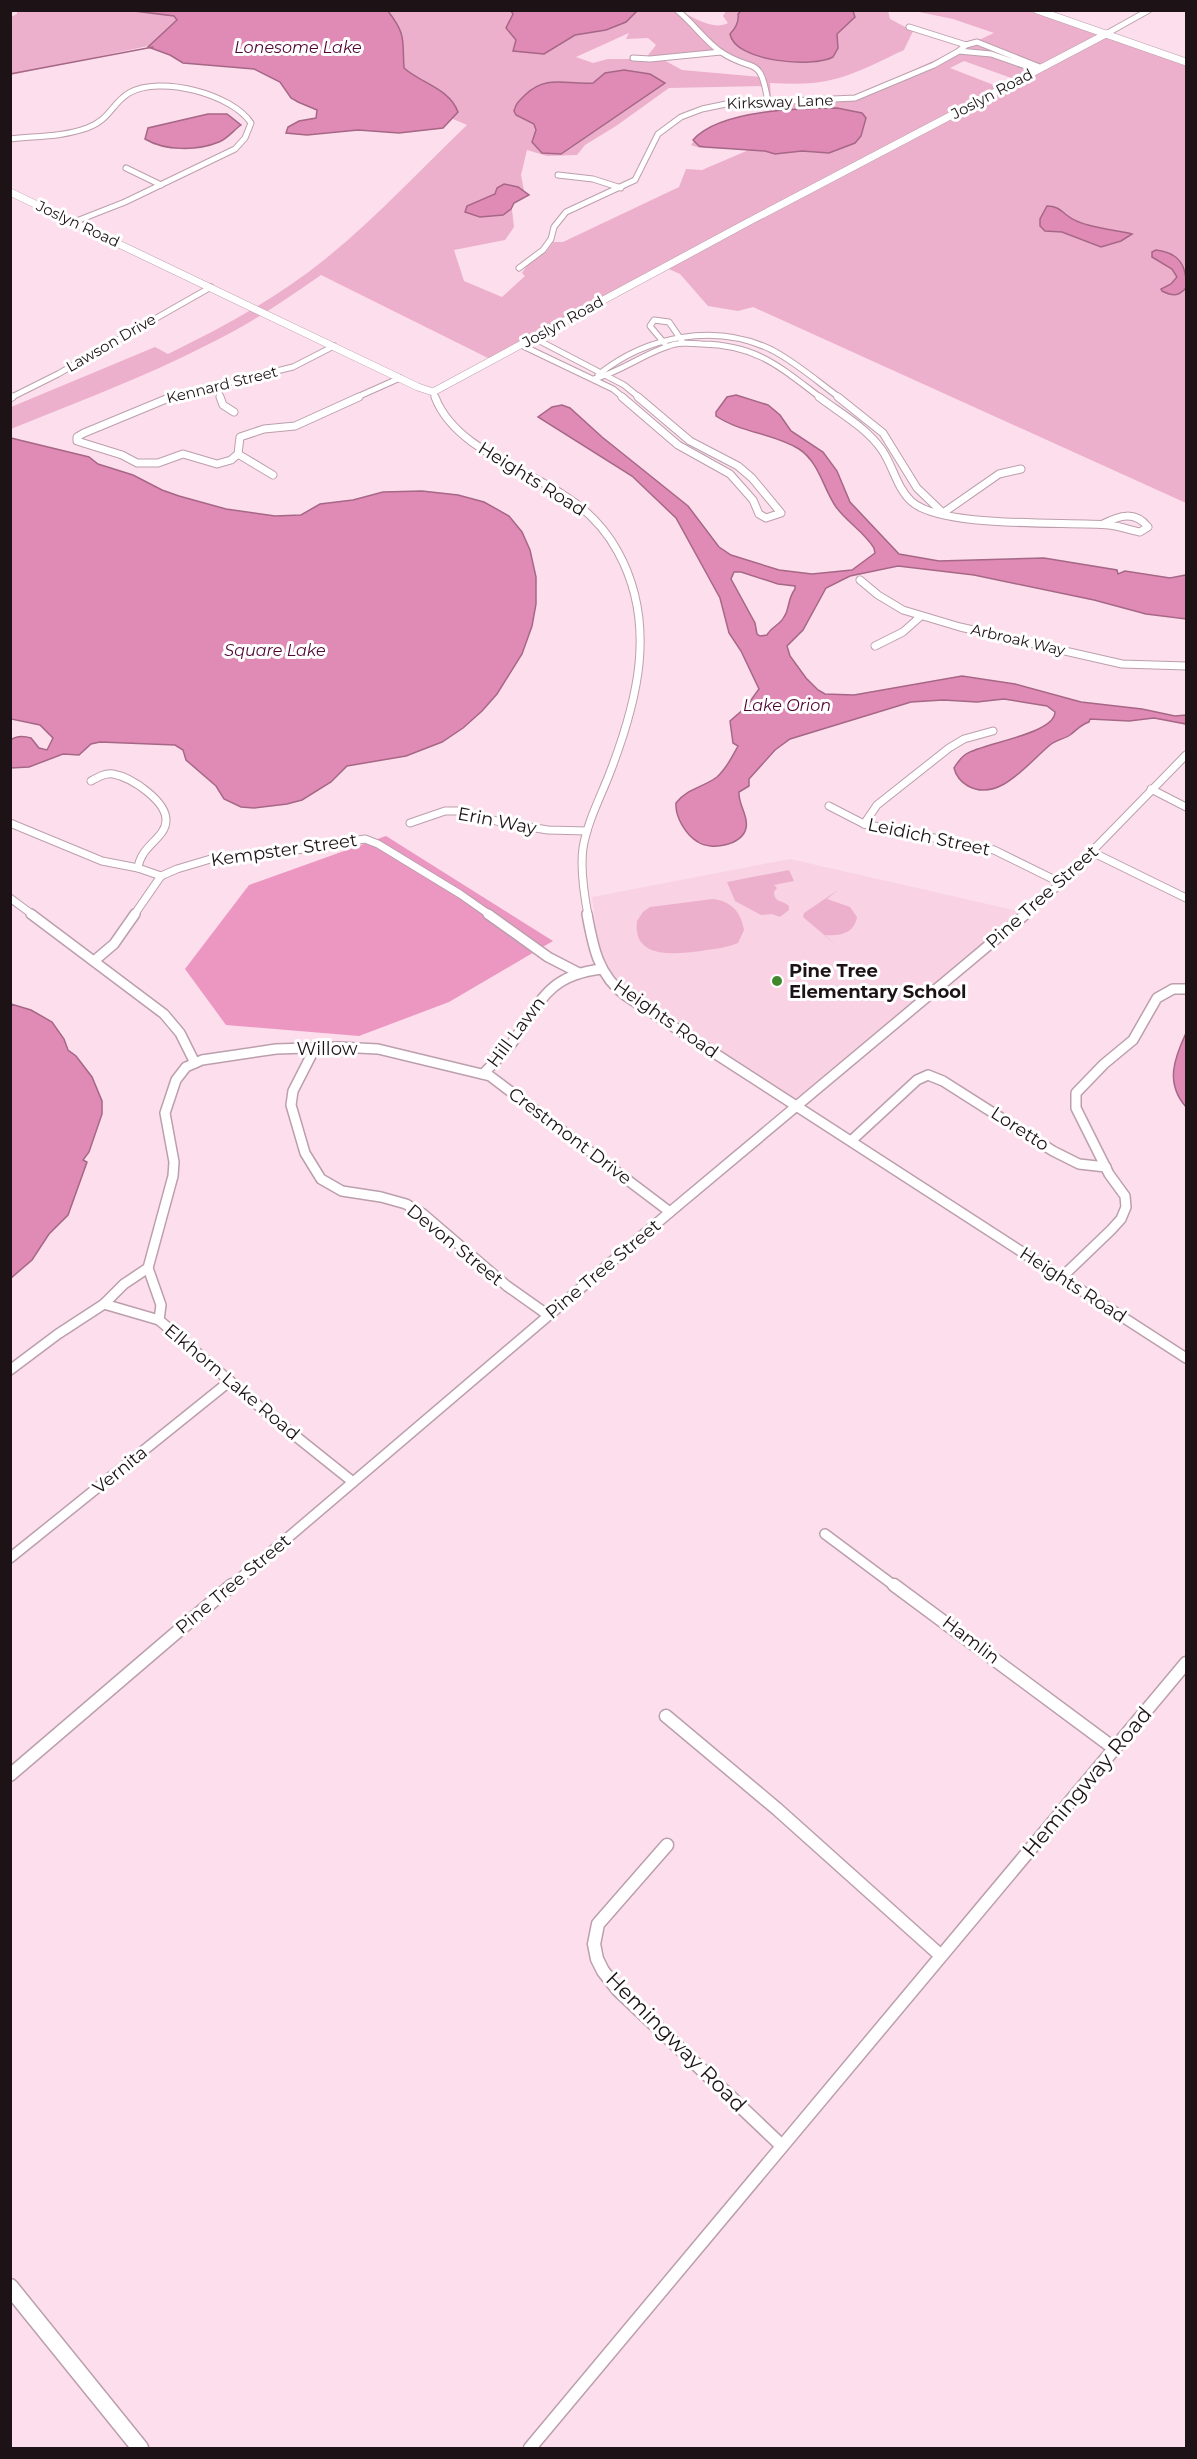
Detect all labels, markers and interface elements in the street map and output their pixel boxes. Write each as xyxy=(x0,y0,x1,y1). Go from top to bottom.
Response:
water label: Lonesome Lake xyxy=(234,38,362,57)
street label: Joslyn Road xyxy=(947,64,1036,123)
street label: Kirksway Lane xyxy=(726,90,834,113)
street label: Joslyn Road xyxy=(33,196,123,251)
street label: Joslyn Road xyxy=(518,292,607,352)
street label: Lawson Drive xyxy=(62,309,159,376)
street label: Kennard Street xyxy=(164,362,279,407)
street label: Heights Road xyxy=(474,437,590,521)
street label: Arbroak Way xyxy=(969,619,1068,660)
water label: Square Lake xyxy=(224,641,326,660)
water label: Lake Orion xyxy=(743,696,831,715)
street label: Erin Way xyxy=(456,803,539,839)
street label: Leidich Street xyxy=(866,813,992,861)
street label: Kempster Street xyxy=(209,829,359,871)
street label: Pine Tree Street xyxy=(981,841,1103,953)
place label: Pine Tree Elementary School xyxy=(789,960,966,1003)
marker: Pine Tree Elementary School xyxy=(770,974,784,988)
street label: Heights Road xyxy=(609,975,723,1063)
street label: Hill Lawn xyxy=(482,992,550,1072)
street label: Willow xyxy=(296,1038,358,1060)
street label: Crestmont Drive xyxy=(504,1083,636,1190)
street label: Loretto xyxy=(987,1102,1053,1156)
street label: Devon Street xyxy=(402,1199,508,1291)
street label: Pine Tree Street xyxy=(541,1214,665,1324)
street label: Heights Road xyxy=(1016,1242,1130,1328)
street label: Elkhorn Lake Road xyxy=(160,1319,304,1445)
street label: Vernita xyxy=(88,1441,152,1499)
street label: Pine Tree Street xyxy=(171,1529,295,1639)
street label: Hamlin xyxy=(938,1611,1004,1669)
street label: Hemingway Road xyxy=(1017,1702,1157,1862)
street label: Hemingway Road xyxy=(601,1966,752,2117)

